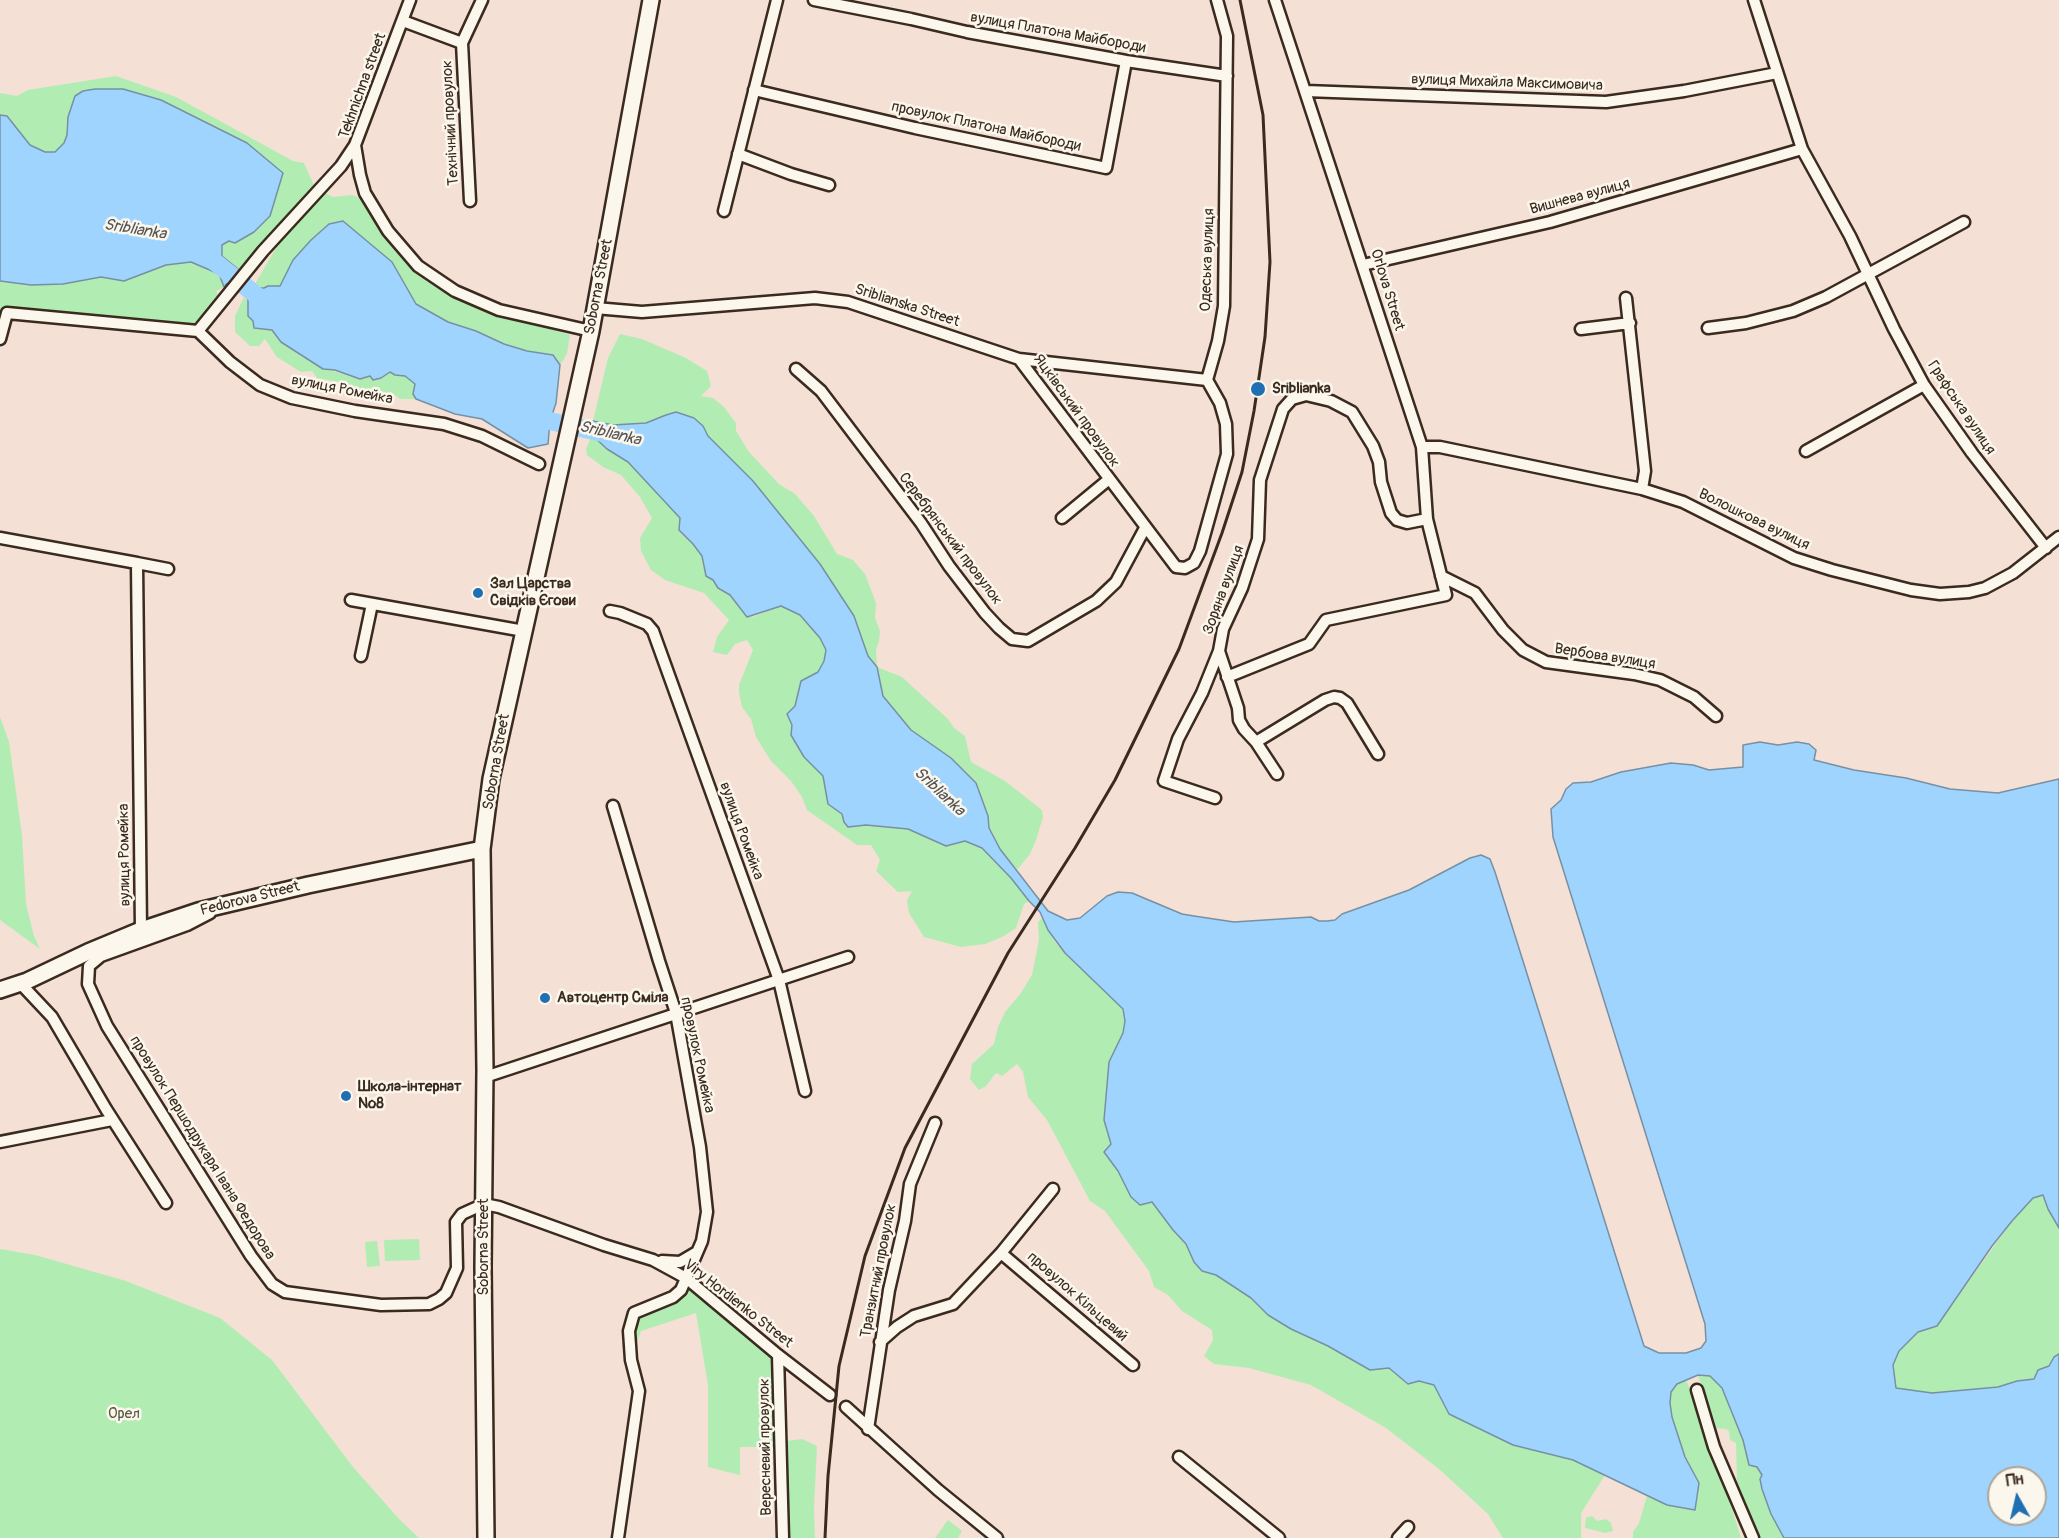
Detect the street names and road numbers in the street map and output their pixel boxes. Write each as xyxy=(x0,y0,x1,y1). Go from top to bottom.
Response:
street label: вулиця Платона Майбороди xyxy=(969,9,1147,57)
street label: Tekhnichna street xyxy=(336,31,390,141)
street label: Технічний провулок xyxy=(439,60,463,186)
street label: вулиця Михайла Максимовича xyxy=(1411,71,1603,95)
street label: провулок Платона Майбороди xyxy=(890,98,1082,156)
street label: Вишнева вулиця xyxy=(1528,175,1632,219)
street label: Одеська вулиця xyxy=(1197,208,1219,312)
street label: Soborna Street xyxy=(581,238,617,336)
street label: Orlova Street xyxy=(1366,247,1408,333)
street label: Sriblianska Street xyxy=(852,281,962,331)
street label: Яцківський провулок xyxy=(1029,351,1123,471)
street label: Графська вулиця xyxy=(1923,358,1999,458)
street label: вулиця Ромейка xyxy=(290,371,394,409)
street label: Серебрянський провулок xyxy=(894,469,1006,609)
street label: Волошкова вулиця xyxy=(1696,485,1812,555)
street label: Зоряна вулиця xyxy=(1200,543,1248,637)
street label: Вербова вулиця xyxy=(1553,640,1657,674)
street label: Soborna Street xyxy=(480,713,514,811)
street label: вулиця Ромейка xyxy=(715,780,767,882)
street label: вулиця Ромейка xyxy=(115,803,135,907)
street label: Fedorova Street xyxy=(198,878,302,920)
street label: провулок Ромейка xyxy=(676,995,718,1115)
street label: провулок Першодрукаря Івана Федорова xyxy=(125,1033,279,1263)
street label: Soborna Street xyxy=(475,1199,493,1295)
street label: Транзитний провулок xyxy=(857,1202,901,1340)
street label: провулок Кільцевий xyxy=(1023,1248,1131,1346)
street label: Viry Hordienko Street xyxy=(680,1256,796,1352)
street label: Вересневий провулок xyxy=(756,1378,776,1516)

